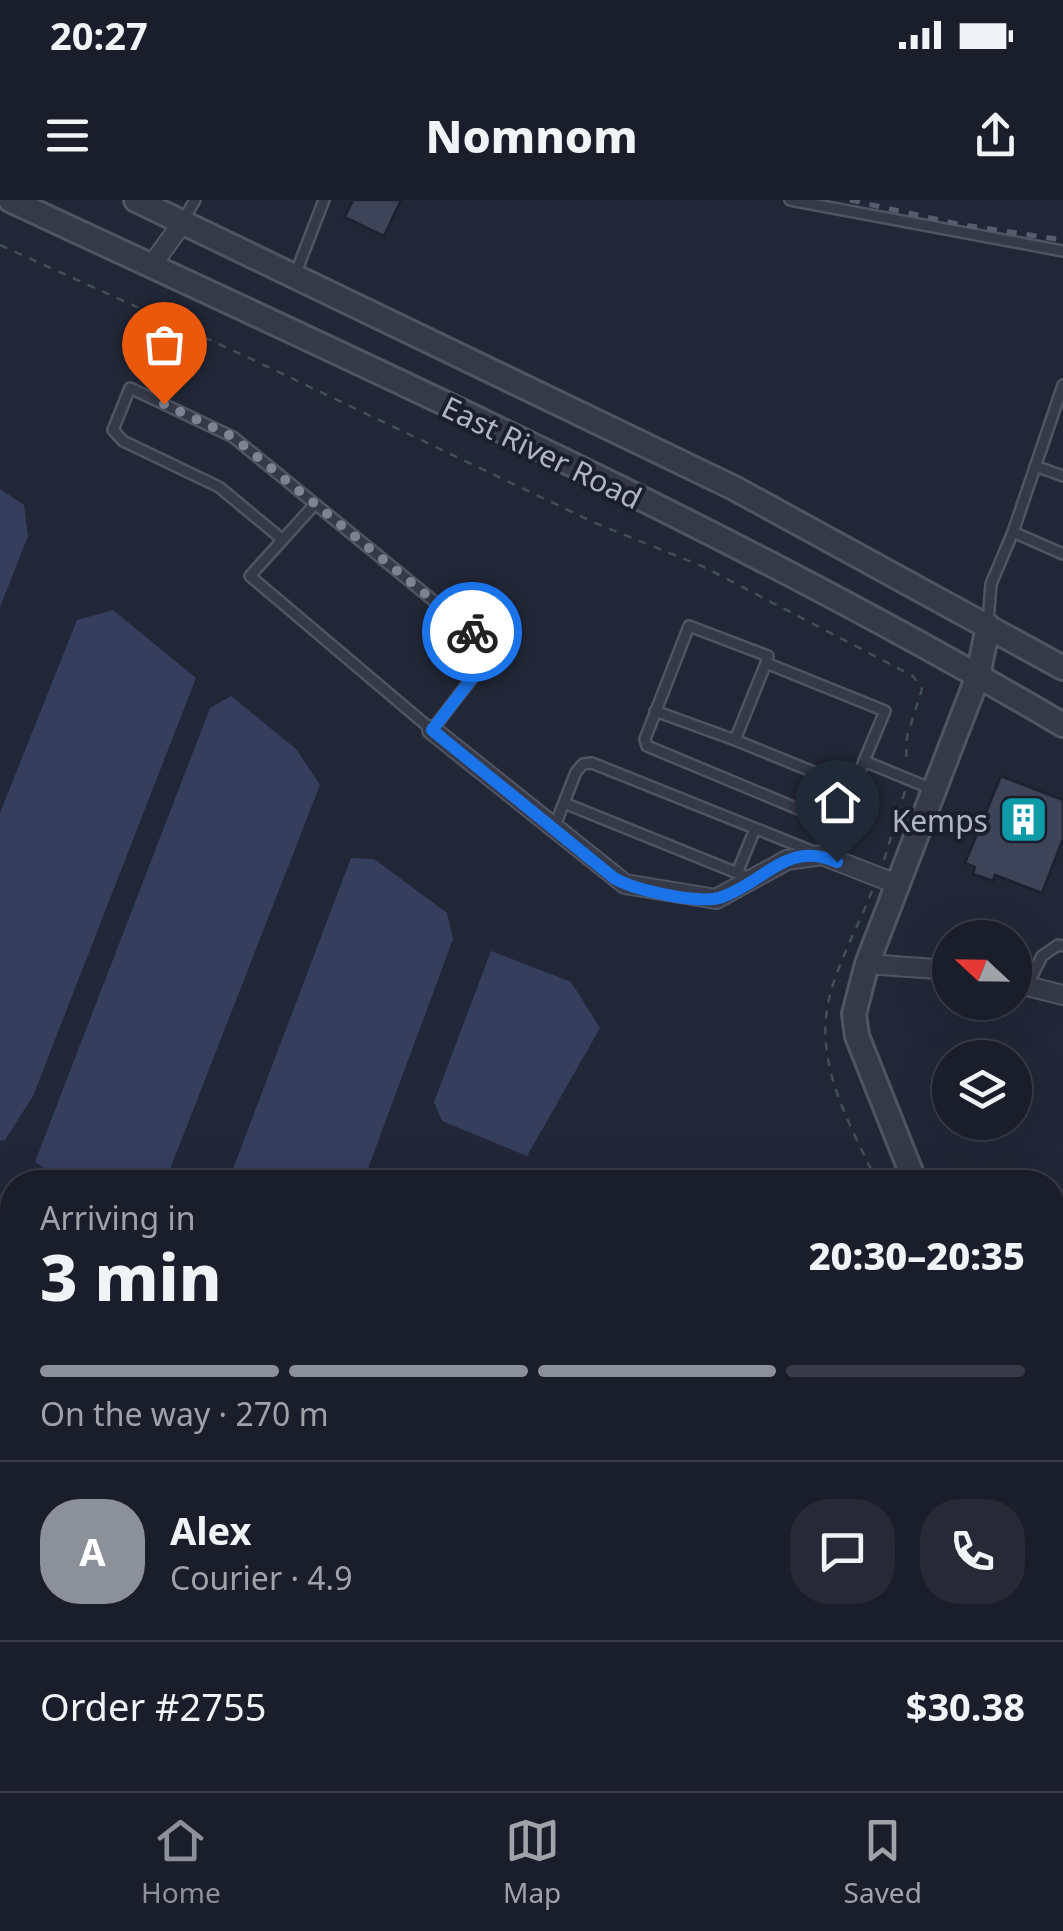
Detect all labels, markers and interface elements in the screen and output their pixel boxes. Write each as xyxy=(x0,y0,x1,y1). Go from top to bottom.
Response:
text: 20:27 xyxy=(50,9,148,61)
text: Nomnom xyxy=(425,105,638,166)
icon: menu xyxy=(40,108,95,163)
icon: share xyxy=(968,108,1023,163)
pin xyxy=(122,302,207,405)
icon: bag xyxy=(137,317,192,372)
street label: East River Road xyxy=(435,386,649,518)
courier xyxy=(422,582,522,682)
icon: bike xyxy=(445,605,500,660)
pin xyxy=(795,760,880,863)
icon: home xyxy=(810,775,865,830)
building icon: Kemps xyxy=(997,794,1049,846)
place label: Kemps xyxy=(892,800,988,841)
north arrow xyxy=(932,920,1032,1020)
map controls xyxy=(932,920,1032,1140)
button: layers xyxy=(932,1040,1032,1140)
text: Arriving in xyxy=(40,1196,195,1239)
text: 20:30–20:35 xyxy=(809,1229,1025,1281)
text: 3 min xyxy=(40,1232,222,1320)
text: On the way · 270 m xyxy=(40,1392,329,1435)
button: chat xyxy=(790,1499,895,1604)
button: phone xyxy=(920,1499,1025,1604)
text: Alex xyxy=(170,1504,252,1556)
text: A xyxy=(79,1525,106,1577)
text: Courier · 4.9 xyxy=(170,1556,353,1599)
text: Order #2755 xyxy=(40,1680,266,1732)
text: $30.38 xyxy=(906,1680,1025,1732)
tab: Home xyxy=(141,1813,221,1911)
tab: Map xyxy=(503,1813,561,1911)
tab: Saved xyxy=(844,1813,922,1911)

